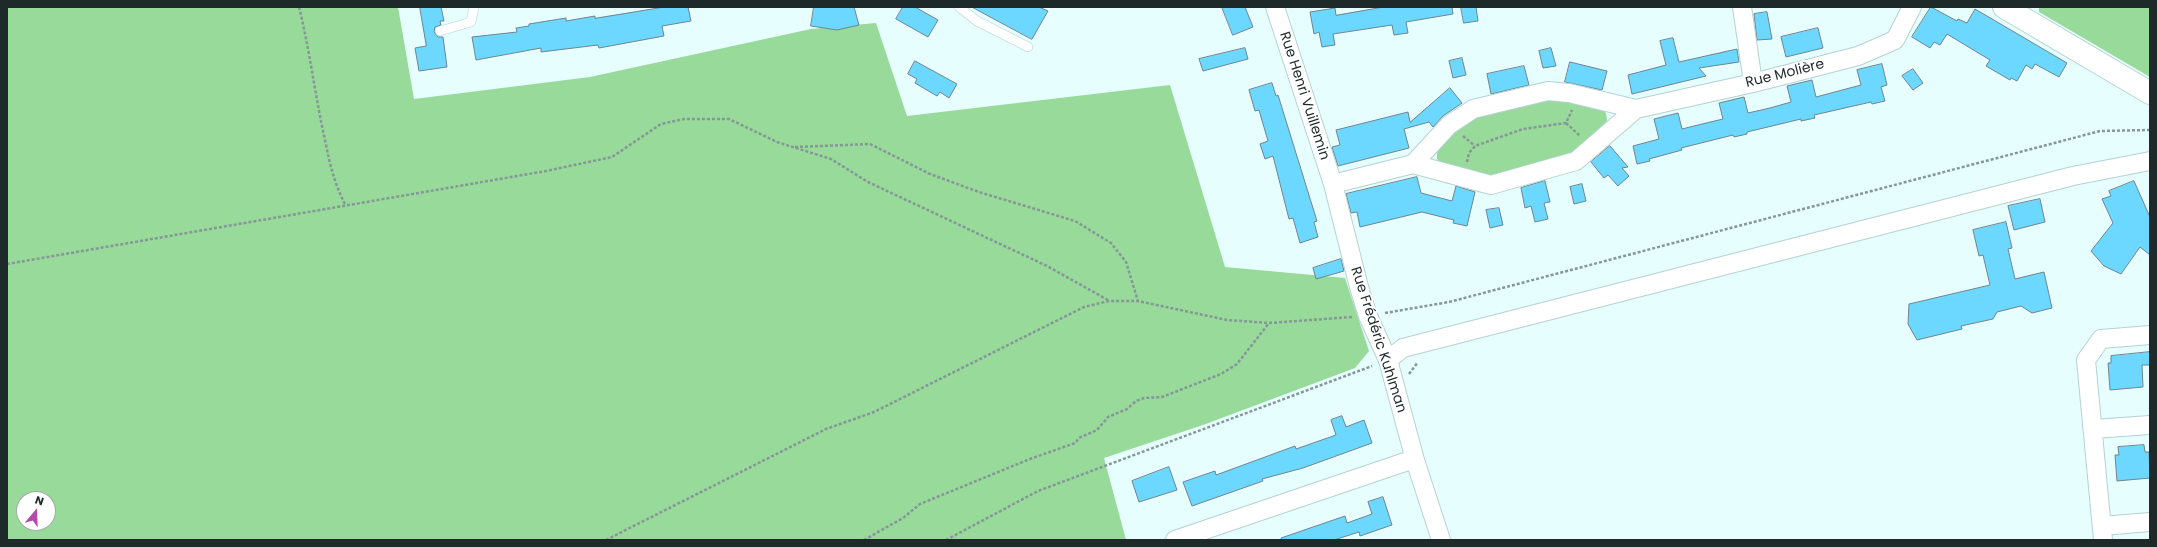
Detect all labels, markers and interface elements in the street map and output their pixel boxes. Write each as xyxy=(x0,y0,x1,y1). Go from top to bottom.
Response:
street label: Rue Henri Vuillemin xyxy=(1275,30,1333,162)
street label: Rue Molière xyxy=(1744,56,1826,92)
street label: Rue Frédéric Kuhlman xyxy=(1346,265,1410,415)
north arrow xyxy=(16,491,56,531)
text: N xyxy=(33,492,46,510)

